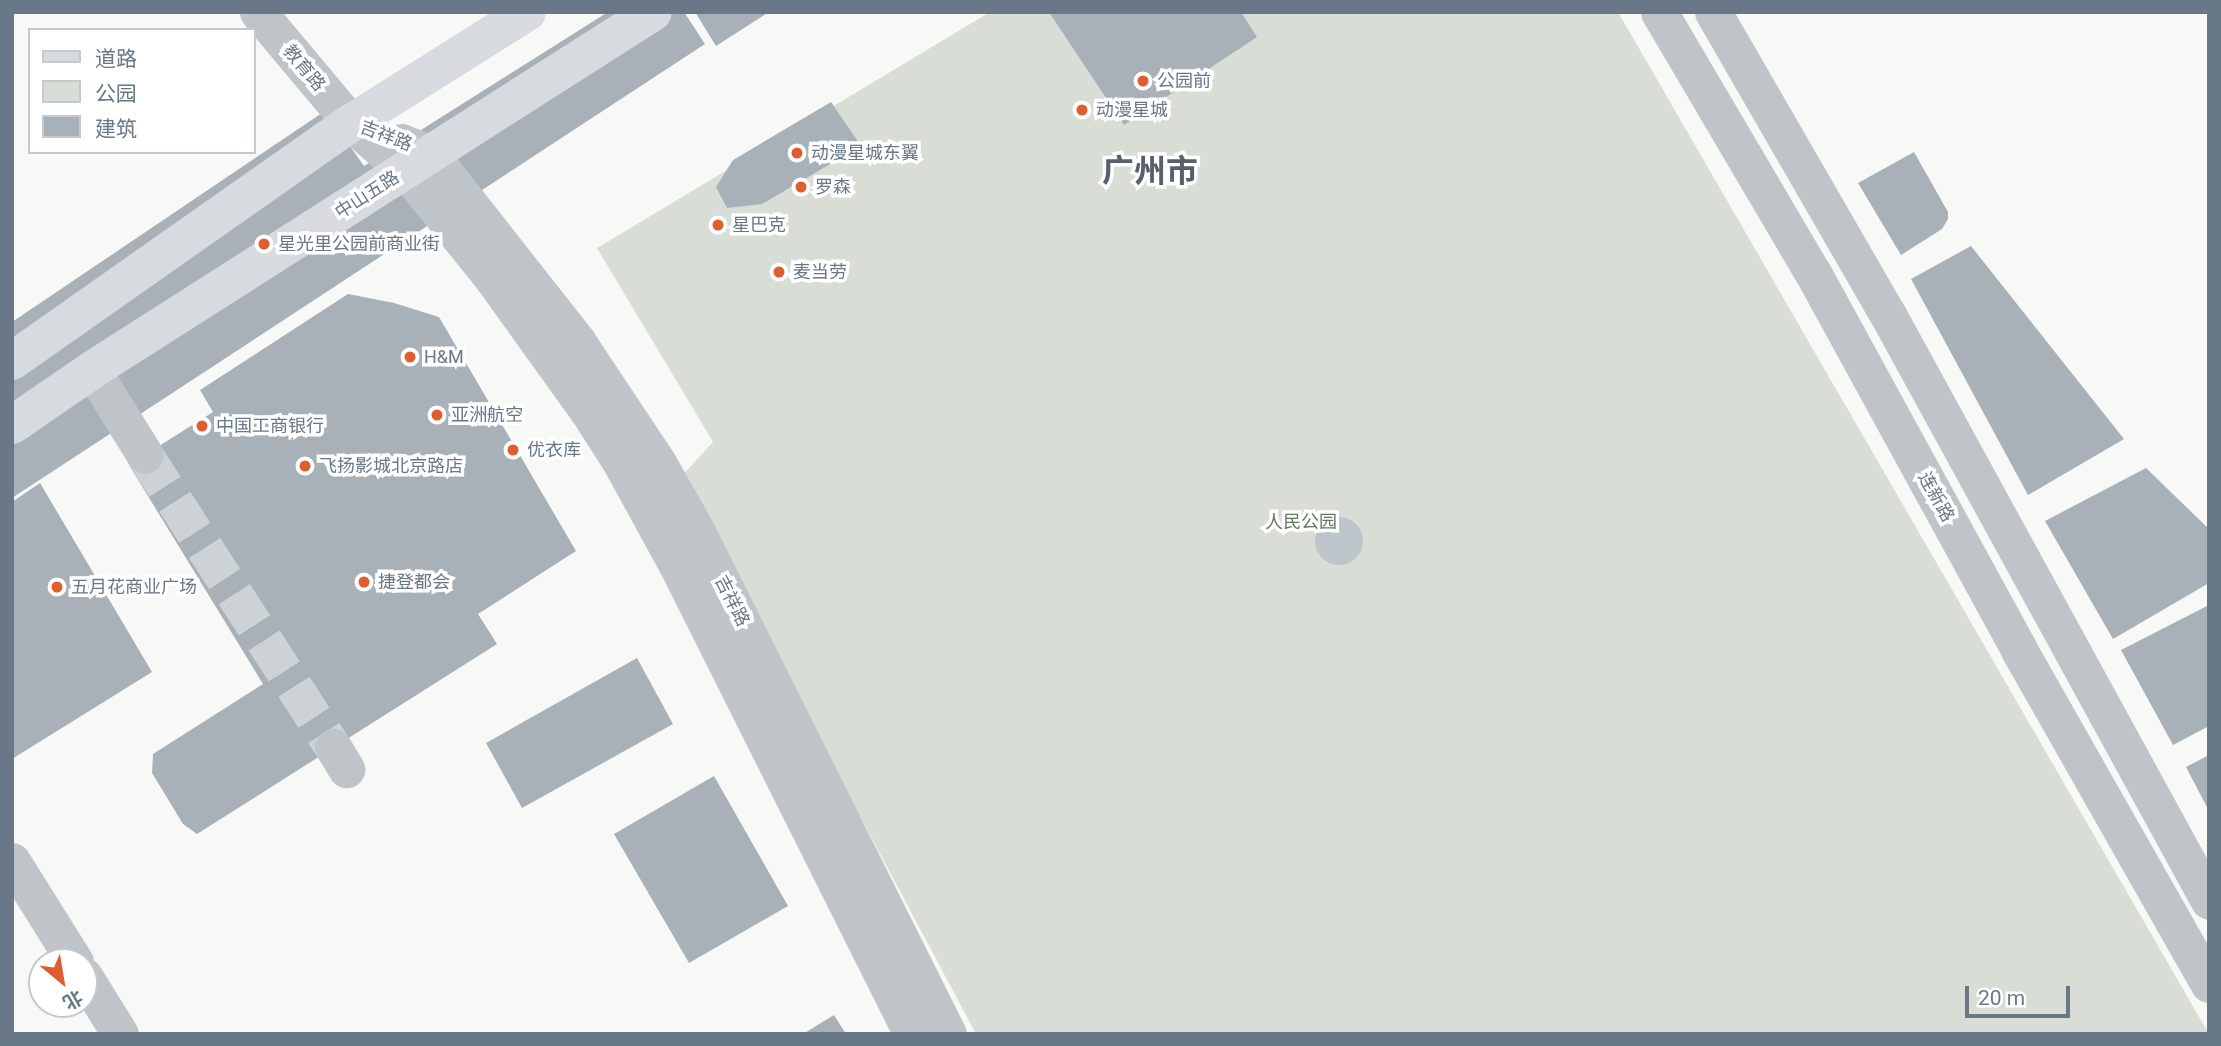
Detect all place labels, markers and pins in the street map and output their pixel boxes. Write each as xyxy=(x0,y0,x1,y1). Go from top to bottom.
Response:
place label: 公园前 xyxy=(1157,70,1211,92)
marker: 公园前 xyxy=(1135,73,1151,89)
place label: 动漫星城 xyxy=(1096,99,1168,121)
marker: 动漫星城 xyxy=(1074,102,1090,118)
place label: 动漫星城东翼 xyxy=(811,142,919,164)
marker: 动漫星城东翼 xyxy=(789,145,805,161)
place label: 罗森 xyxy=(815,176,851,198)
marker: 罗森 xyxy=(793,179,809,195)
place label: 星巴克 xyxy=(732,214,786,236)
marker: 星巴克 xyxy=(710,217,726,233)
place label: 星光里公园前商业街 xyxy=(278,233,440,255)
marker: 星光里公园前商业街 xyxy=(256,236,272,252)
place label: 麦当劳 xyxy=(793,261,847,283)
marker: 麦当劳 xyxy=(771,264,787,280)
place label: H&M xyxy=(424,346,464,368)
marker: H&M xyxy=(402,349,418,365)
place label: 亚洲航空 xyxy=(451,404,523,426)
marker: 亚洲航空 xyxy=(429,407,445,423)
place label: 中国工商银行 xyxy=(216,415,324,437)
marker: 中国工商银行 xyxy=(194,418,210,434)
place label: 优衣库 xyxy=(527,439,581,461)
marker: 优衣库 xyxy=(505,442,521,458)
place label: 飞扬影城北京路店 xyxy=(319,455,463,477)
marker: 飞扬影城北京路店 xyxy=(297,458,313,474)
place label: 捷登都会 xyxy=(378,571,450,593)
marker: 捷登都会 xyxy=(356,574,372,590)
place label: 五月花商业广场 xyxy=(71,576,197,598)
marker: 五月花商业广场 xyxy=(49,579,65,595)

